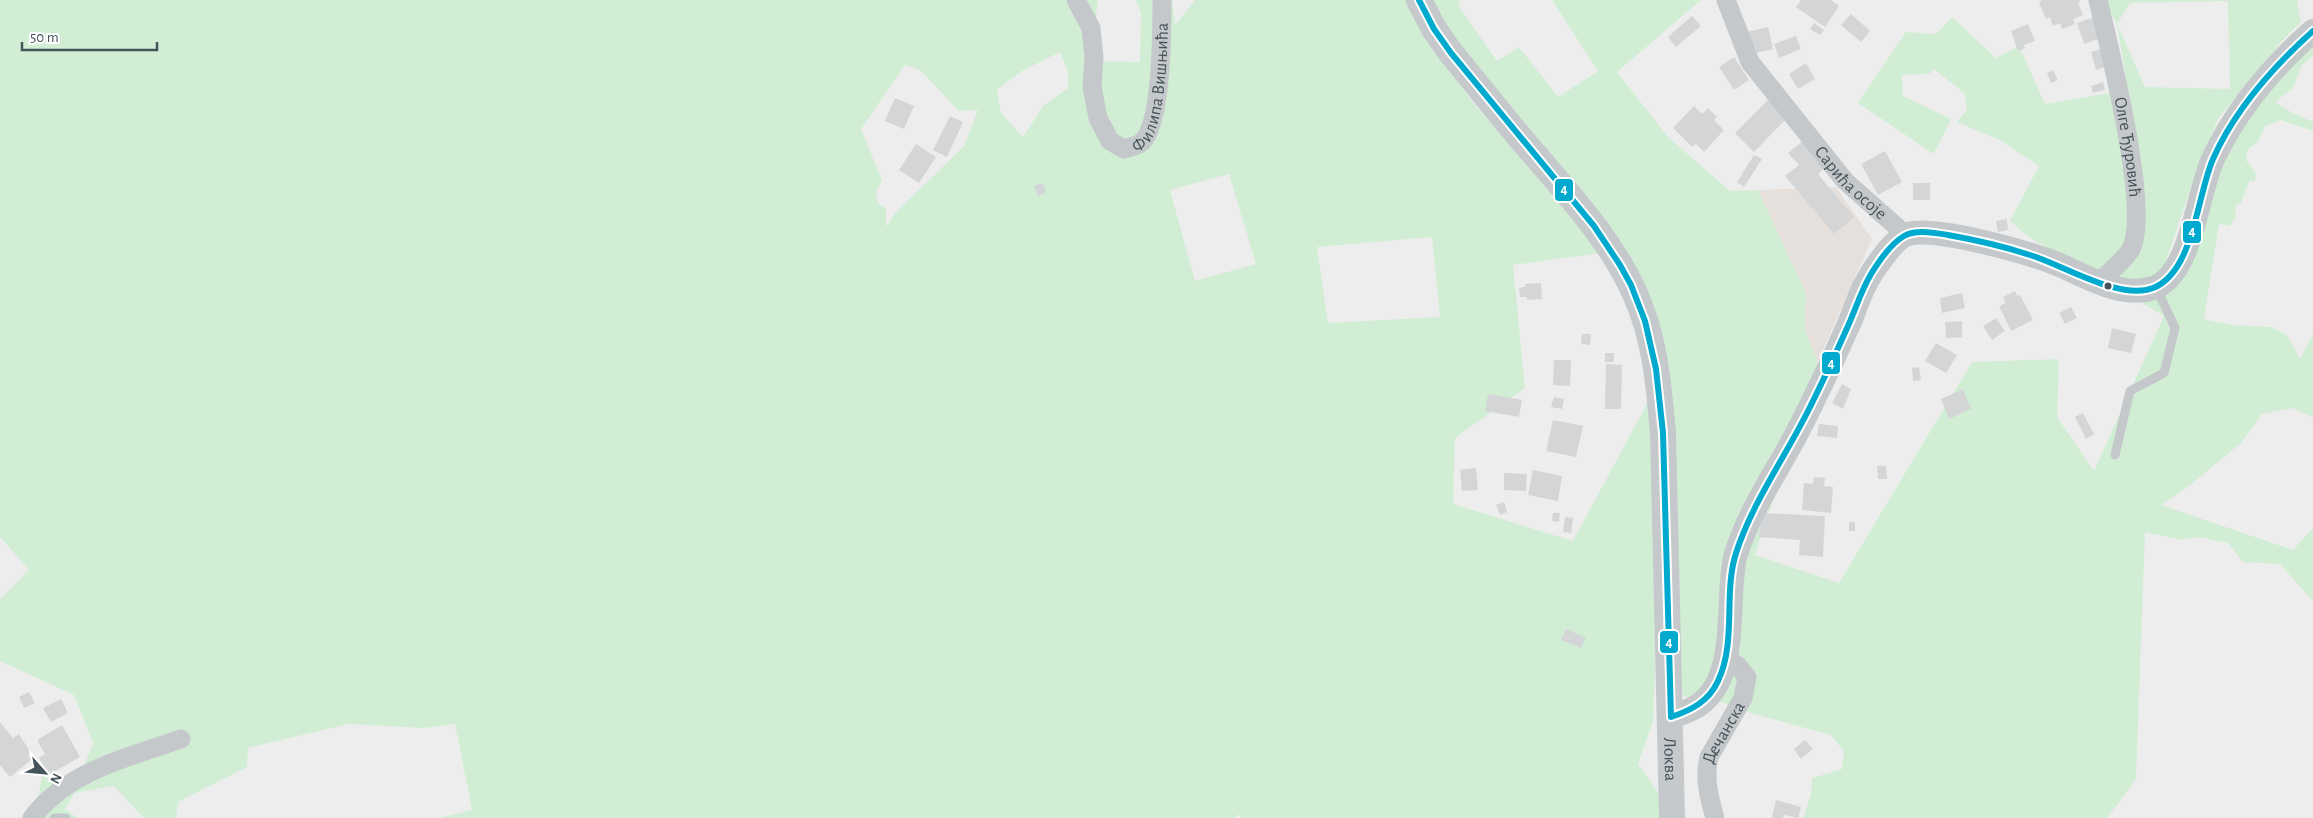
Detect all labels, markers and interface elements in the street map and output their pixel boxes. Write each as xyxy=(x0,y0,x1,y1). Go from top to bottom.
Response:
scale bar xyxy=(22,20,158,52)
street label: Филипа Вишњића xyxy=(1129,23,1172,156)
text: 50 m xyxy=(30,30,59,45)
street label: Олге Ђуровић xyxy=(2110,95,2144,198)
street label: Сарића осоје xyxy=(1811,143,1890,224)
line badge: 4 xyxy=(1554,178,1574,202)
text: 4 xyxy=(1560,183,1568,197)
line badge: 4 xyxy=(2182,220,2202,244)
text: 4 xyxy=(2188,225,2196,239)
unlabelled marker xyxy=(2103,281,2113,291)
line badge: 4 xyxy=(1821,351,1841,375)
text: 4 xyxy=(1827,357,1835,371)
line badge: 4 xyxy=(1659,630,1679,654)
text: 4 xyxy=(1665,636,1673,650)
street label: Дечанска xyxy=(1700,699,1749,766)
street label: Локва xyxy=(1660,737,1679,781)
north arrow xyxy=(20,748,70,798)
text: N xyxy=(47,771,64,786)

